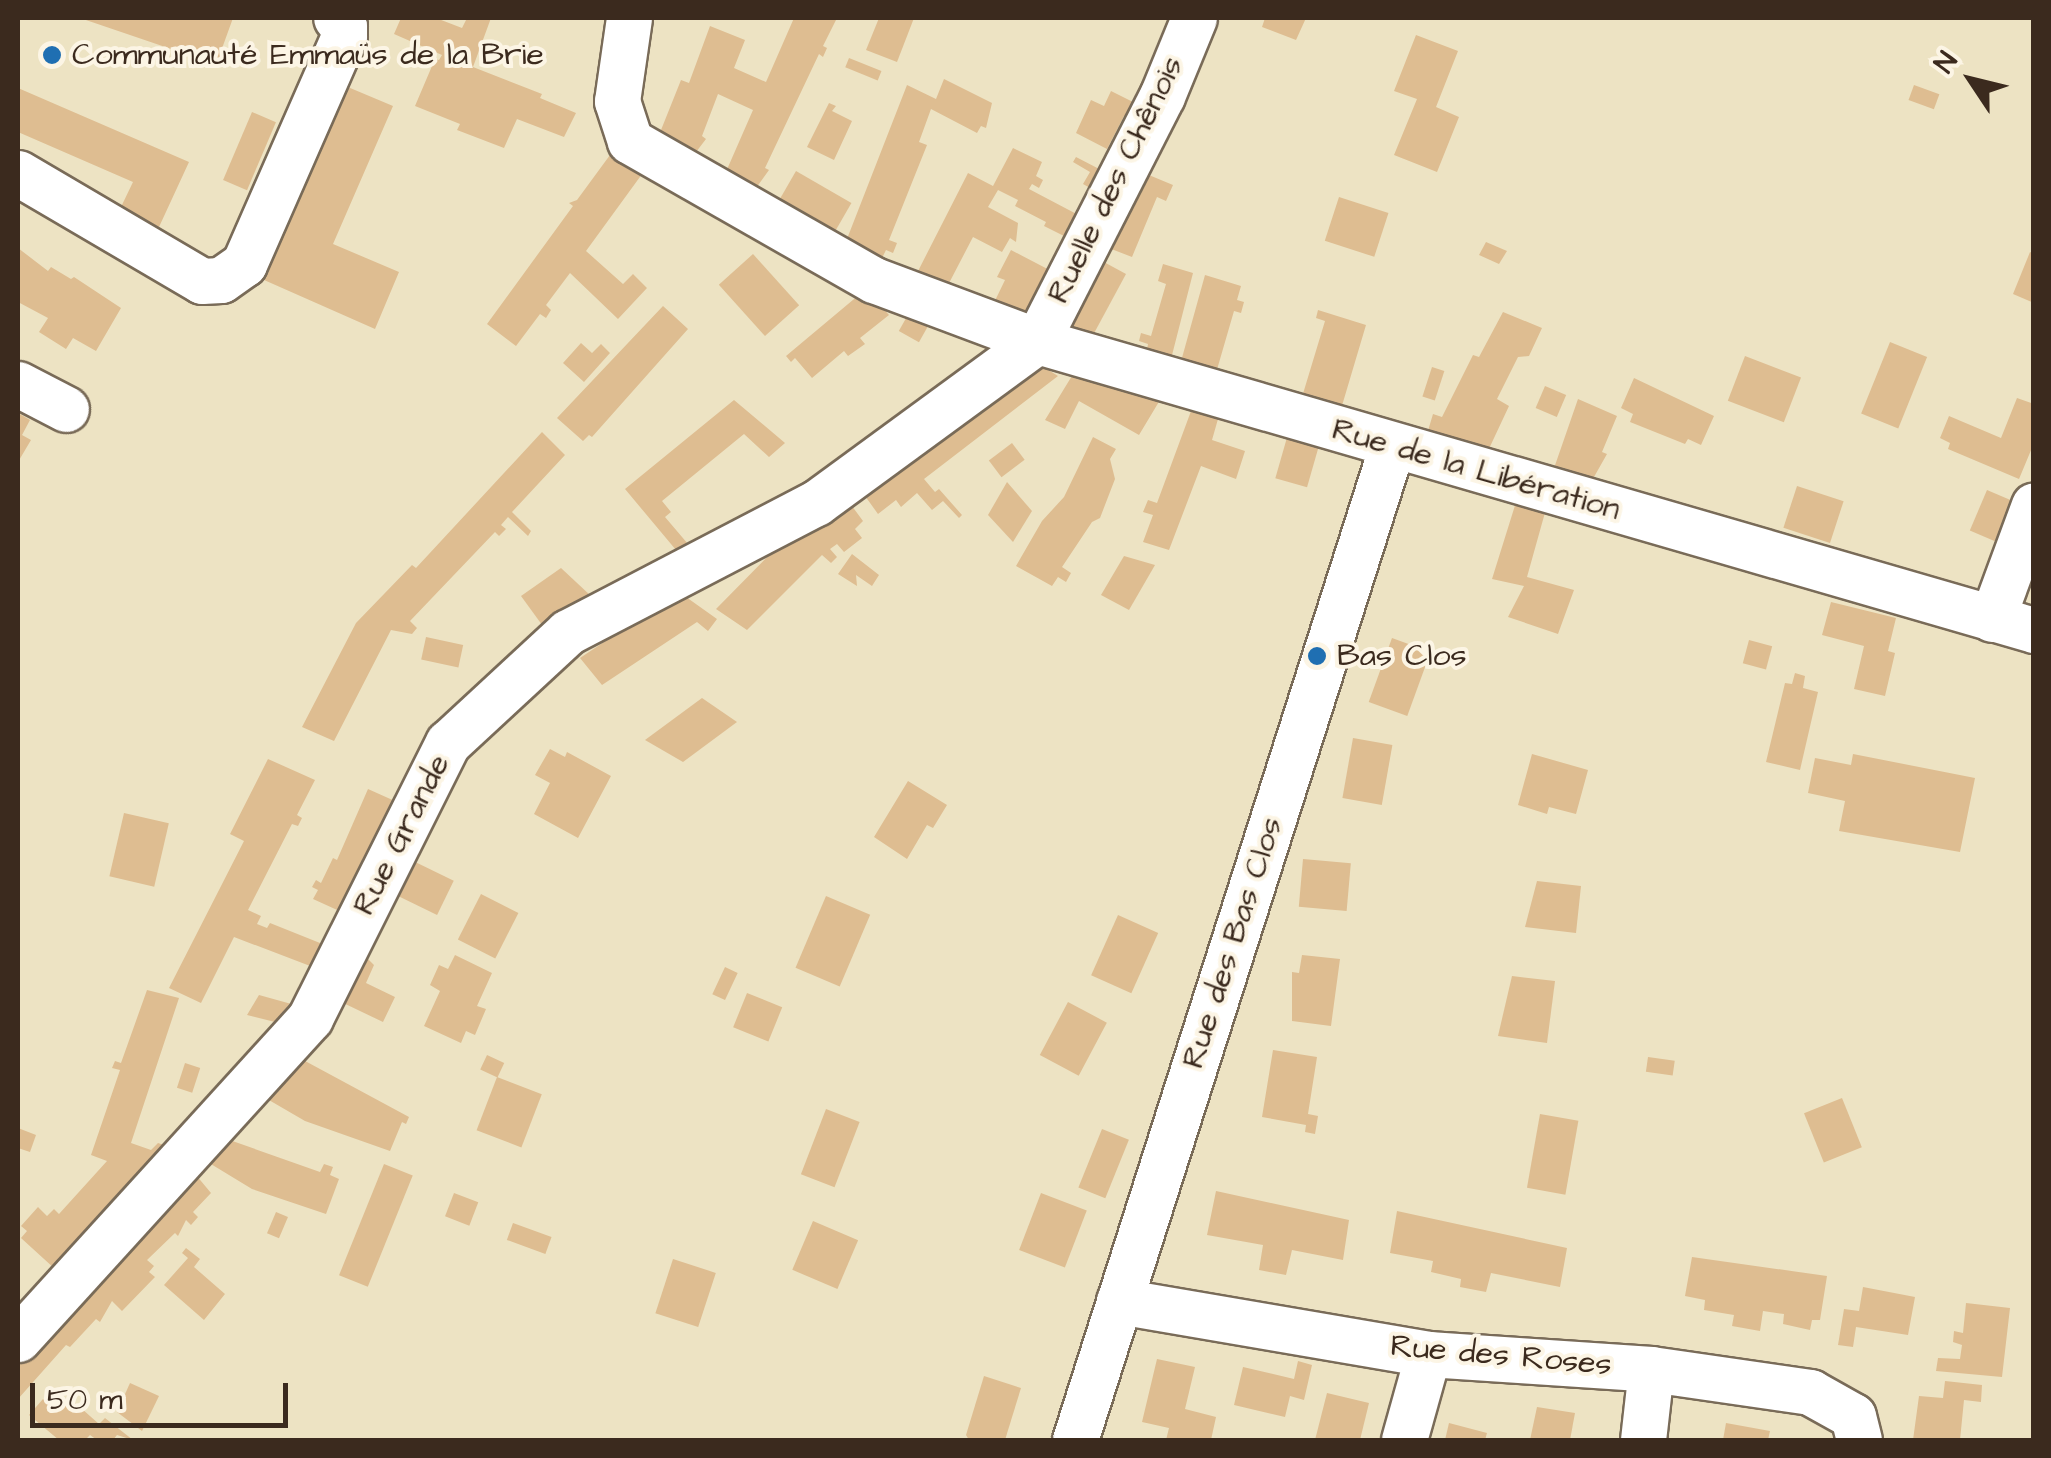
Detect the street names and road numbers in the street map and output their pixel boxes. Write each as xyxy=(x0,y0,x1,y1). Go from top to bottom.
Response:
street label: Ruelle des Chênois xyxy=(1040,50,1192,310)
street label: Rue de la Libération xyxy=(1328,410,1624,530)
street label: Rue Grande xyxy=(345,748,459,922)
street label: Rue des Bas Clos xyxy=(1174,813,1292,1073)
street label: Rue des Roses xyxy=(1389,1327,1613,1385)

